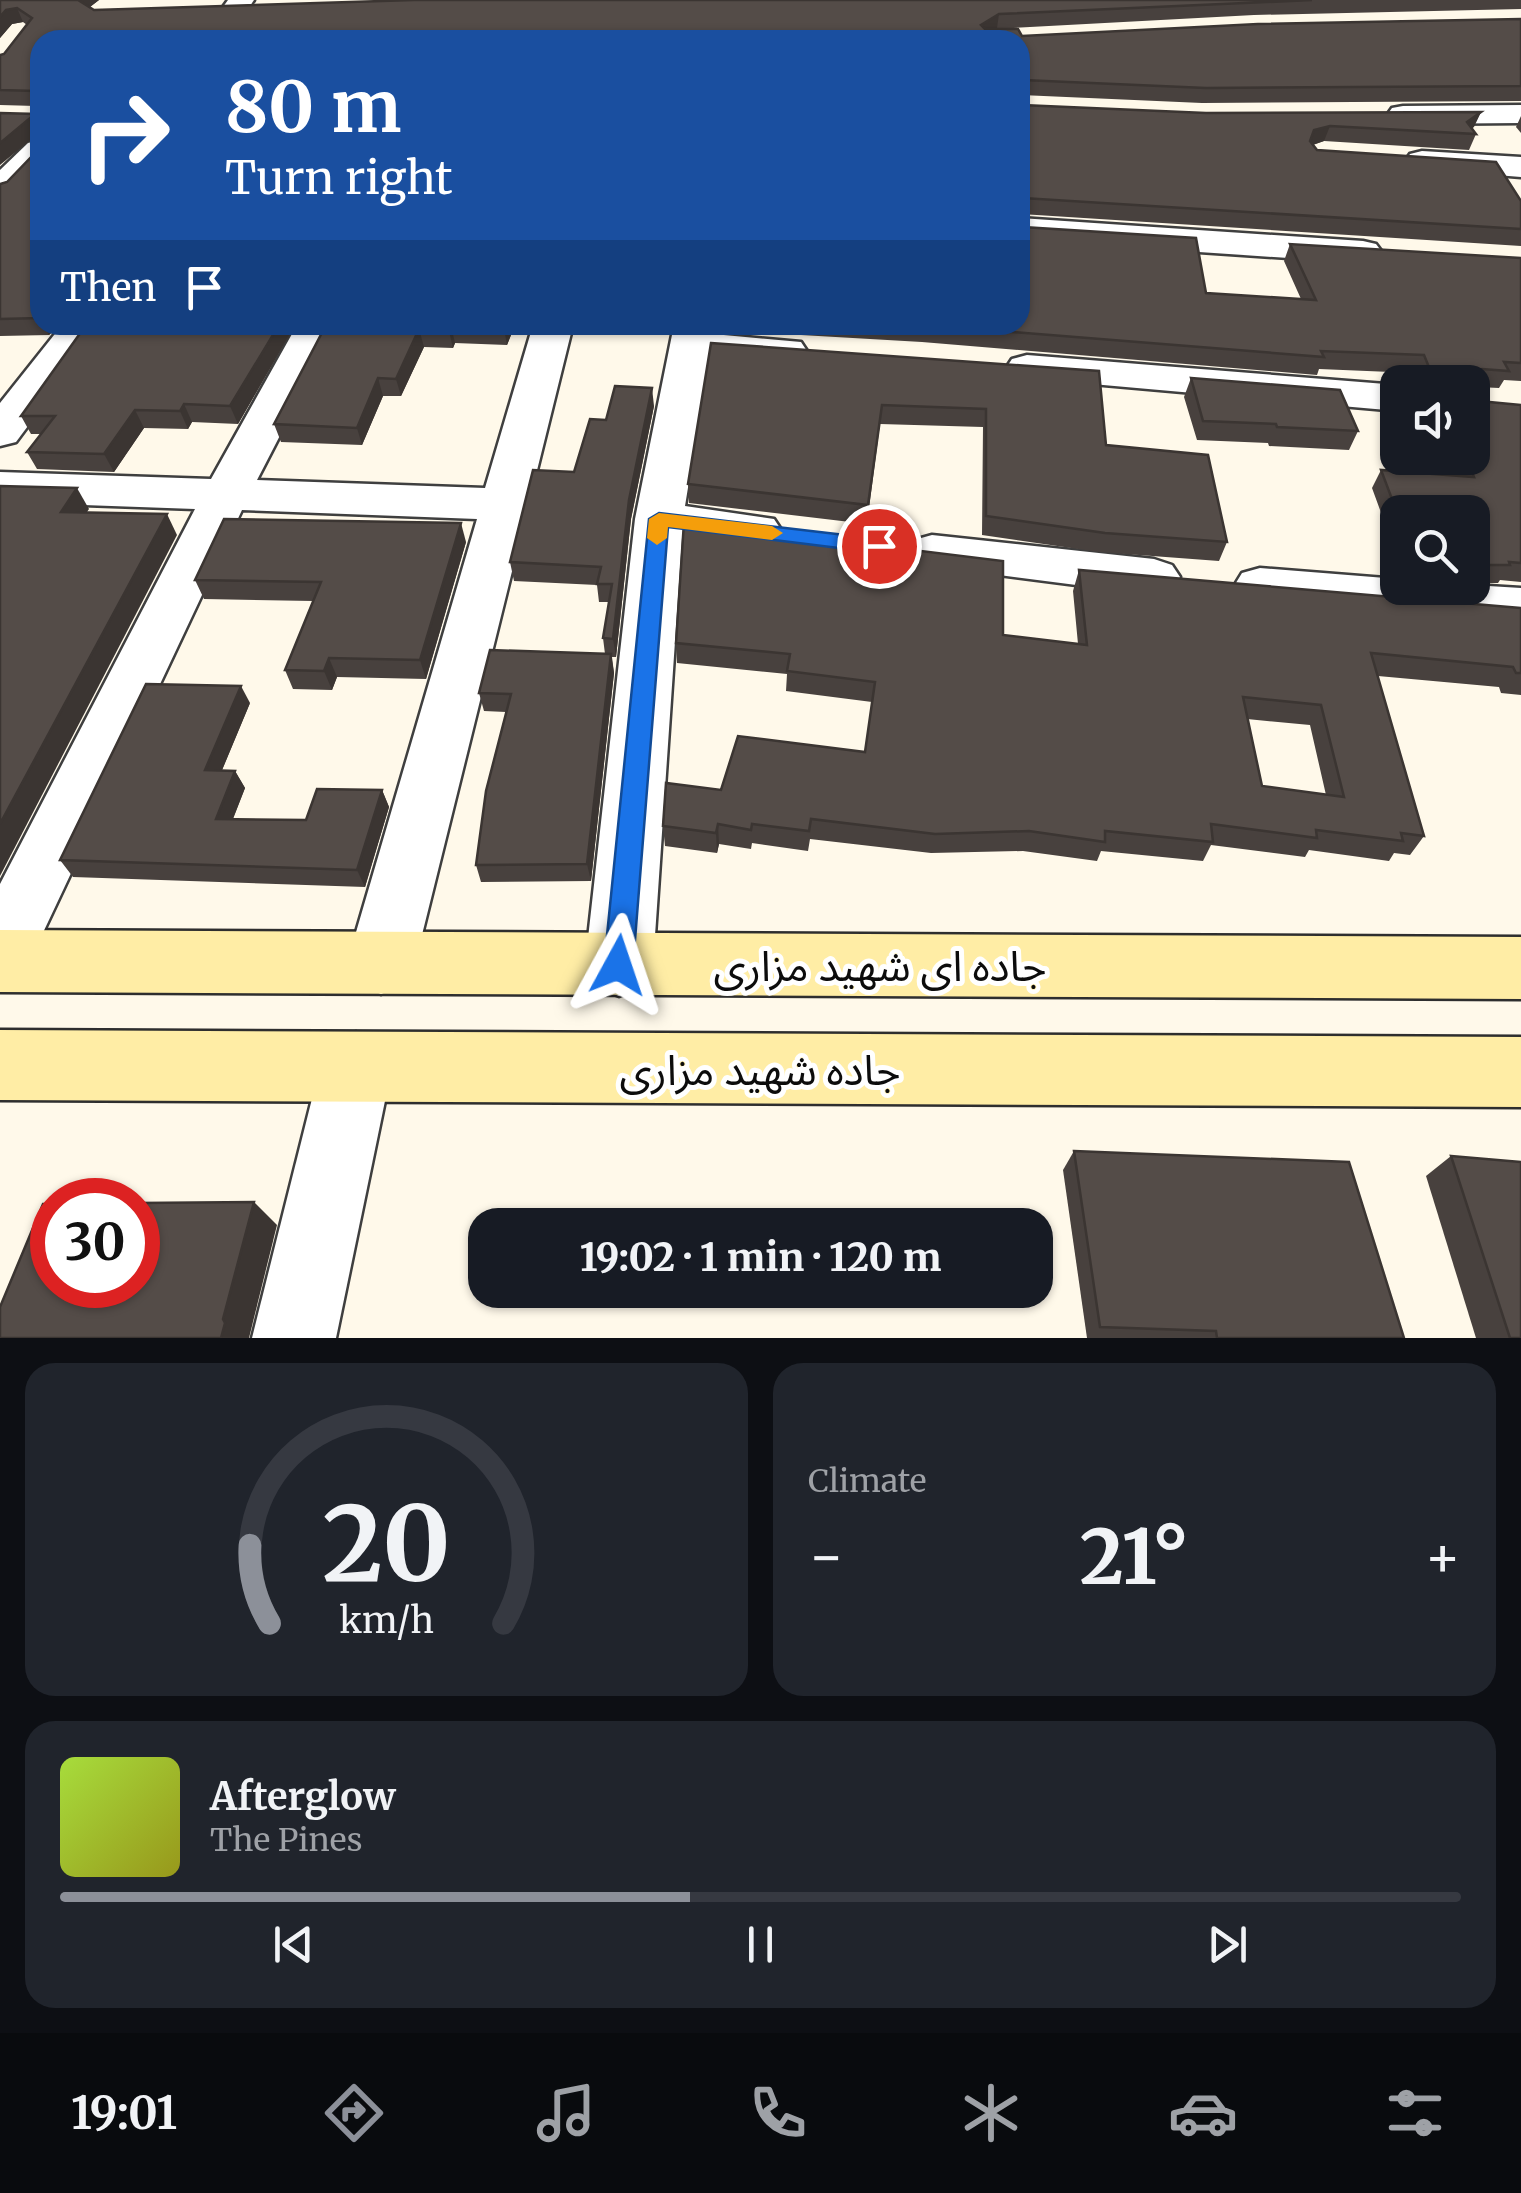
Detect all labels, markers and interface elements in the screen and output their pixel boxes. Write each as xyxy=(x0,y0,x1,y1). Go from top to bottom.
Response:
text: 80 m xyxy=(225,63,401,151)
icon: right xyxy=(60,70,190,200)
text: Turn right xyxy=(225,150,453,206)
icon: arrive xyxy=(177,260,232,315)
text: Then xyxy=(60,264,157,311)
map controls xyxy=(1380,365,1490,605)
button: sound xyxy=(1380,365,1490,475)
button: search xyxy=(1380,495,1490,605)
pin xyxy=(837,504,922,589)
icon: arrive xyxy=(852,519,907,574)
position arrow xyxy=(566,913,670,1017)
street label: جاده ای شهید مزاری xyxy=(714,940,1046,992)
street label: جاده شهید مزاری xyxy=(619,1044,901,1096)
speed limit sign: 30 xyxy=(30,1178,160,1308)
text: 19:02 · 1 min · 120 m xyxy=(580,1234,941,1281)
text: Climate xyxy=(808,1461,926,1501)
text: 20 xyxy=(322,1479,451,1609)
text: 21° xyxy=(1080,1510,1189,1604)
text: − xyxy=(808,1522,845,1591)
text: + xyxy=(1424,1522,1461,1591)
text: km/h xyxy=(339,1598,434,1643)
text: Afterglow xyxy=(210,1773,396,1820)
text: The Pines xyxy=(210,1820,362,1860)
icon: previous xyxy=(266,1917,321,1972)
icon: pause xyxy=(733,1917,788,1972)
icon: next xyxy=(1200,1917,1255,1972)
icon: directions xyxy=(319,2078,389,2148)
icon: music xyxy=(531,2078,601,2148)
icon: phone xyxy=(743,2078,813,2148)
icon: climate xyxy=(956,2078,1026,2148)
icon: car xyxy=(1168,2078,1238,2148)
icon: filters xyxy=(1380,2078,1450,2148)
text: 19:01 xyxy=(71,2085,177,2141)

